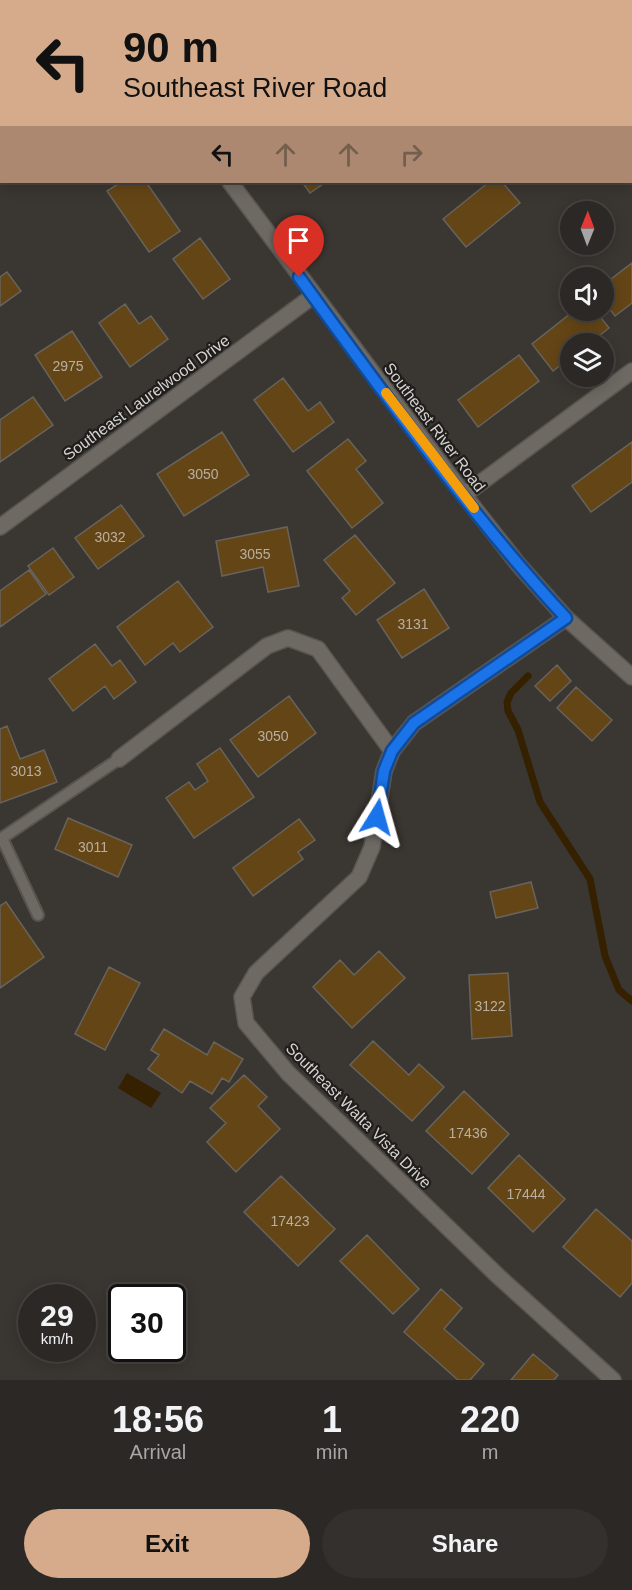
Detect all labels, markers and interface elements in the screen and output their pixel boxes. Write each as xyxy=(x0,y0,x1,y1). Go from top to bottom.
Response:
icon: left xyxy=(24,24,102,102)
text: 90 m xyxy=(123,24,219,71)
text: Southeast River Road xyxy=(123,73,387,103)
icon: left xyxy=(206,138,239,171)
icon: ahead xyxy=(269,138,302,171)
icon: ahead xyxy=(332,138,365,171)
icon: right xyxy=(395,138,428,171)
north arrow xyxy=(560,201,614,255)
map controls xyxy=(560,201,614,387)
pin xyxy=(273,215,324,277)
icon: arrive xyxy=(282,224,315,257)
button: sound xyxy=(560,267,614,321)
street label: Southeast Laurelwood Drive xyxy=(60,331,233,463)
button: layers xyxy=(560,333,614,387)
house number: 2975 xyxy=(52,358,84,374)
street label: Southeast River Road xyxy=(381,360,488,495)
house number: 3050 xyxy=(187,466,219,482)
house number: 3032 xyxy=(94,529,126,545)
house number: 3055 xyxy=(239,546,271,562)
house number: 3131 xyxy=(397,616,429,632)
house number: 3050 xyxy=(257,728,289,744)
house number: 3013 xyxy=(10,763,42,779)
position arrow xyxy=(345,785,409,849)
house number: 3011 xyxy=(78,839,108,855)
house number: 3122 xyxy=(474,998,506,1014)
street label: Southeast Walta Vista Drive xyxy=(283,1039,435,1192)
house number: 17436 xyxy=(449,1125,488,1141)
house number: 17444 xyxy=(507,1186,546,1202)
house number: 17423 xyxy=(271,1213,310,1229)
speed limit sign: 30 xyxy=(108,1284,186,1362)
text: 29 xyxy=(40,1299,74,1332)
text: km/h xyxy=(41,1330,73,1347)
text: 18:56 xyxy=(112,1399,204,1440)
text: 1 xyxy=(322,1399,342,1440)
text: 220 xyxy=(460,1399,520,1440)
text: Arrival xyxy=(130,1441,186,1463)
text: min xyxy=(316,1441,348,1463)
text: m xyxy=(482,1441,498,1463)
button: Exit xyxy=(24,1509,310,1578)
button: Share xyxy=(322,1509,608,1578)

